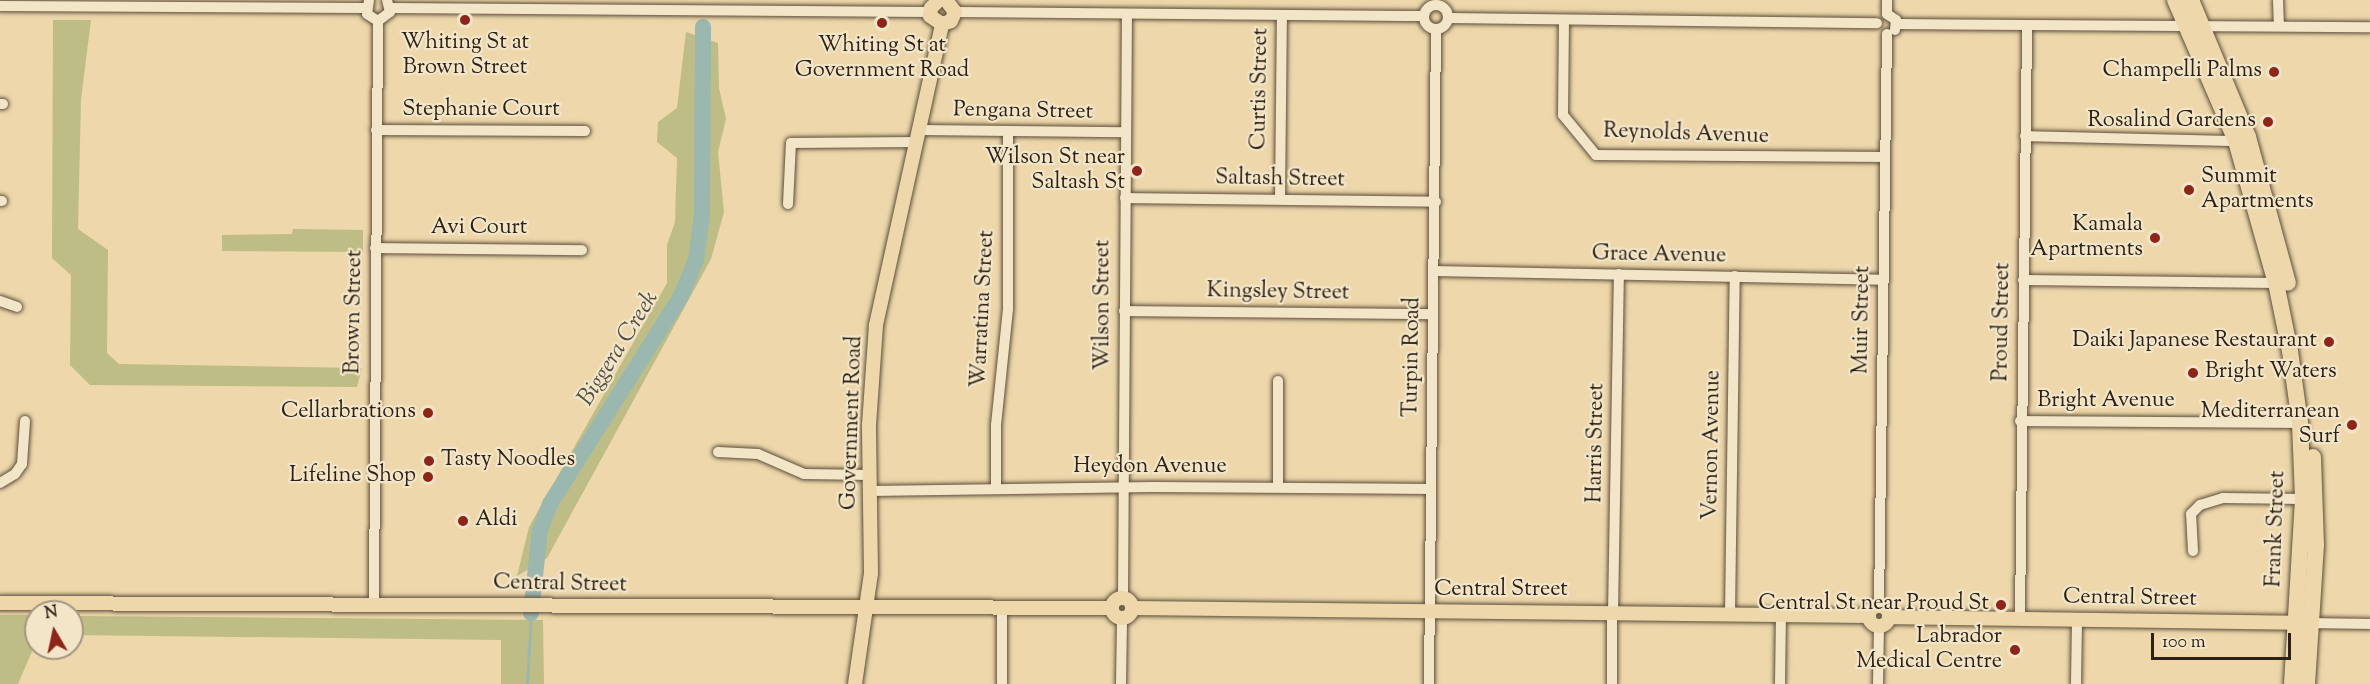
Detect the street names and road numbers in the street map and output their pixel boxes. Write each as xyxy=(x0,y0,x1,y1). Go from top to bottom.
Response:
street label: Curtis Street xyxy=(1247,28,1275,150)
street label: Stephanie Court xyxy=(402,98,560,124)
street label: Pengana Street xyxy=(953,98,1093,126)
street label: Reynolds Avenue xyxy=(1603,119,1769,151)
street label: Saltash Street xyxy=(1215,166,1345,194)
street label: Avi Court xyxy=(431,216,527,242)
street label: Warratina Street xyxy=(967,230,1001,388)
street label: Wilson Street xyxy=(1091,240,1117,370)
street label: Grace Avenue xyxy=(1592,242,1726,270)
street label: Brown Street xyxy=(341,250,369,374)
street label: Proud Street xyxy=(1989,262,2017,382)
street label: Muir Street xyxy=(1849,266,1877,374)
street label: Kingsley Street xyxy=(1206,279,1350,307)
street label: Turpin Road xyxy=(1399,297,1427,417)
street label: Government Road xyxy=(837,335,869,511)
street label: Vernon Avenue xyxy=(1698,370,1728,520)
street label: Harris Street xyxy=(1583,383,1611,503)
street label: Bright Avenue xyxy=(2037,389,2175,415)
street label: Heydon Avenue xyxy=(1073,455,1227,481)
street label: Frank Street xyxy=(2262,470,2292,588)
street label: Central Street xyxy=(493,571,627,599)
street label: Central Street xyxy=(1434,578,1568,604)
street label: Central Street xyxy=(2063,585,2197,613)

